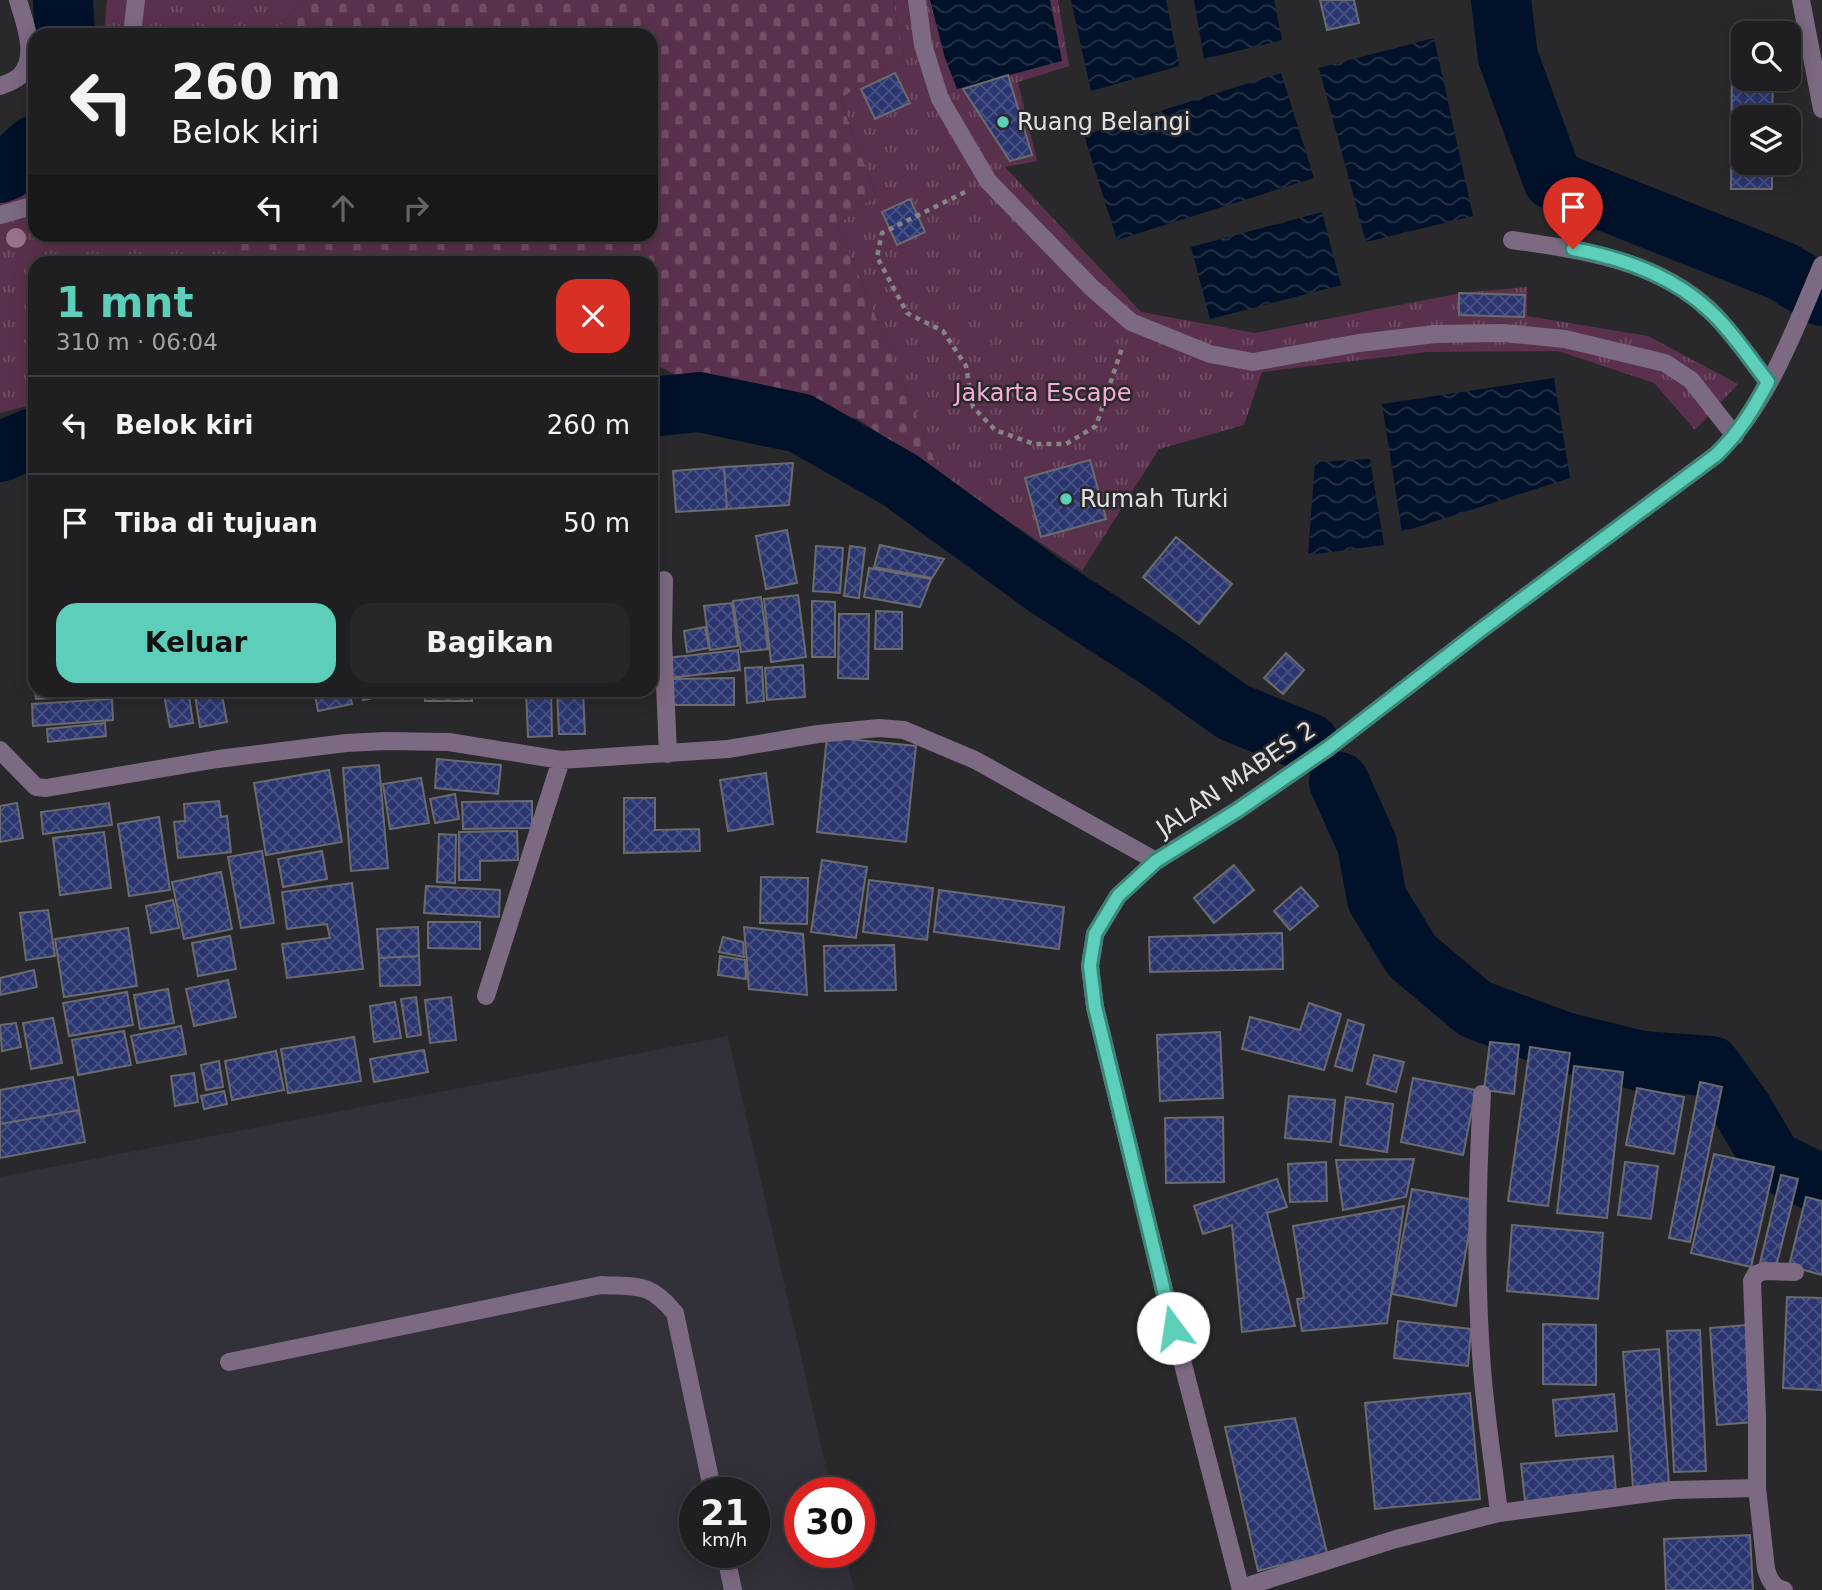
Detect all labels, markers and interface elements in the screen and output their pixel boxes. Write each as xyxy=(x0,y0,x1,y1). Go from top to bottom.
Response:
map controls xyxy=(1731,21,1801,175)
button: search xyxy=(1731,21,1801,91)
text: 260 m xyxy=(171,54,341,111)
icon: left xyxy=(56,56,147,147)
button: layers xyxy=(1731,105,1801,175)
place label: Ruang Belangi xyxy=(1017,108,1190,136)
text: Belok kiri xyxy=(171,113,319,151)
marker: Ruang Belangi xyxy=(995,114,1011,130)
pin xyxy=(1543,177,1603,249)
icon: arrive xyxy=(1554,188,1592,226)
icon: left xyxy=(251,189,289,227)
icon: ahead xyxy=(324,189,362,227)
icon: right xyxy=(397,189,435,227)
text: 1 mnt xyxy=(56,278,194,327)
button: close xyxy=(556,279,630,353)
text: 310 m · 06:04 xyxy=(56,329,218,355)
park label: Jakarta Escape xyxy=(952,379,1132,407)
icon: left xyxy=(56,406,94,444)
text: Belok kiri xyxy=(115,410,254,440)
text: 260 m xyxy=(547,410,630,440)
place label: Rumah Turki xyxy=(1080,485,1228,513)
marker: Rumah Turki xyxy=(1058,491,1074,507)
icon: arrive xyxy=(56,504,94,542)
text: Tiba di tujuan xyxy=(115,508,318,538)
text: 50 m xyxy=(563,508,630,538)
button: Keluar xyxy=(56,603,336,683)
button: Bagikan xyxy=(350,603,630,683)
street label: JALAN MABES 2 xyxy=(1149,715,1321,844)
position arrow xyxy=(1136,1291,1210,1365)
speed limit sign: 30 xyxy=(784,1477,875,1568)
text: 21 xyxy=(700,1493,749,1533)
text: km/h xyxy=(702,1529,747,1550)

